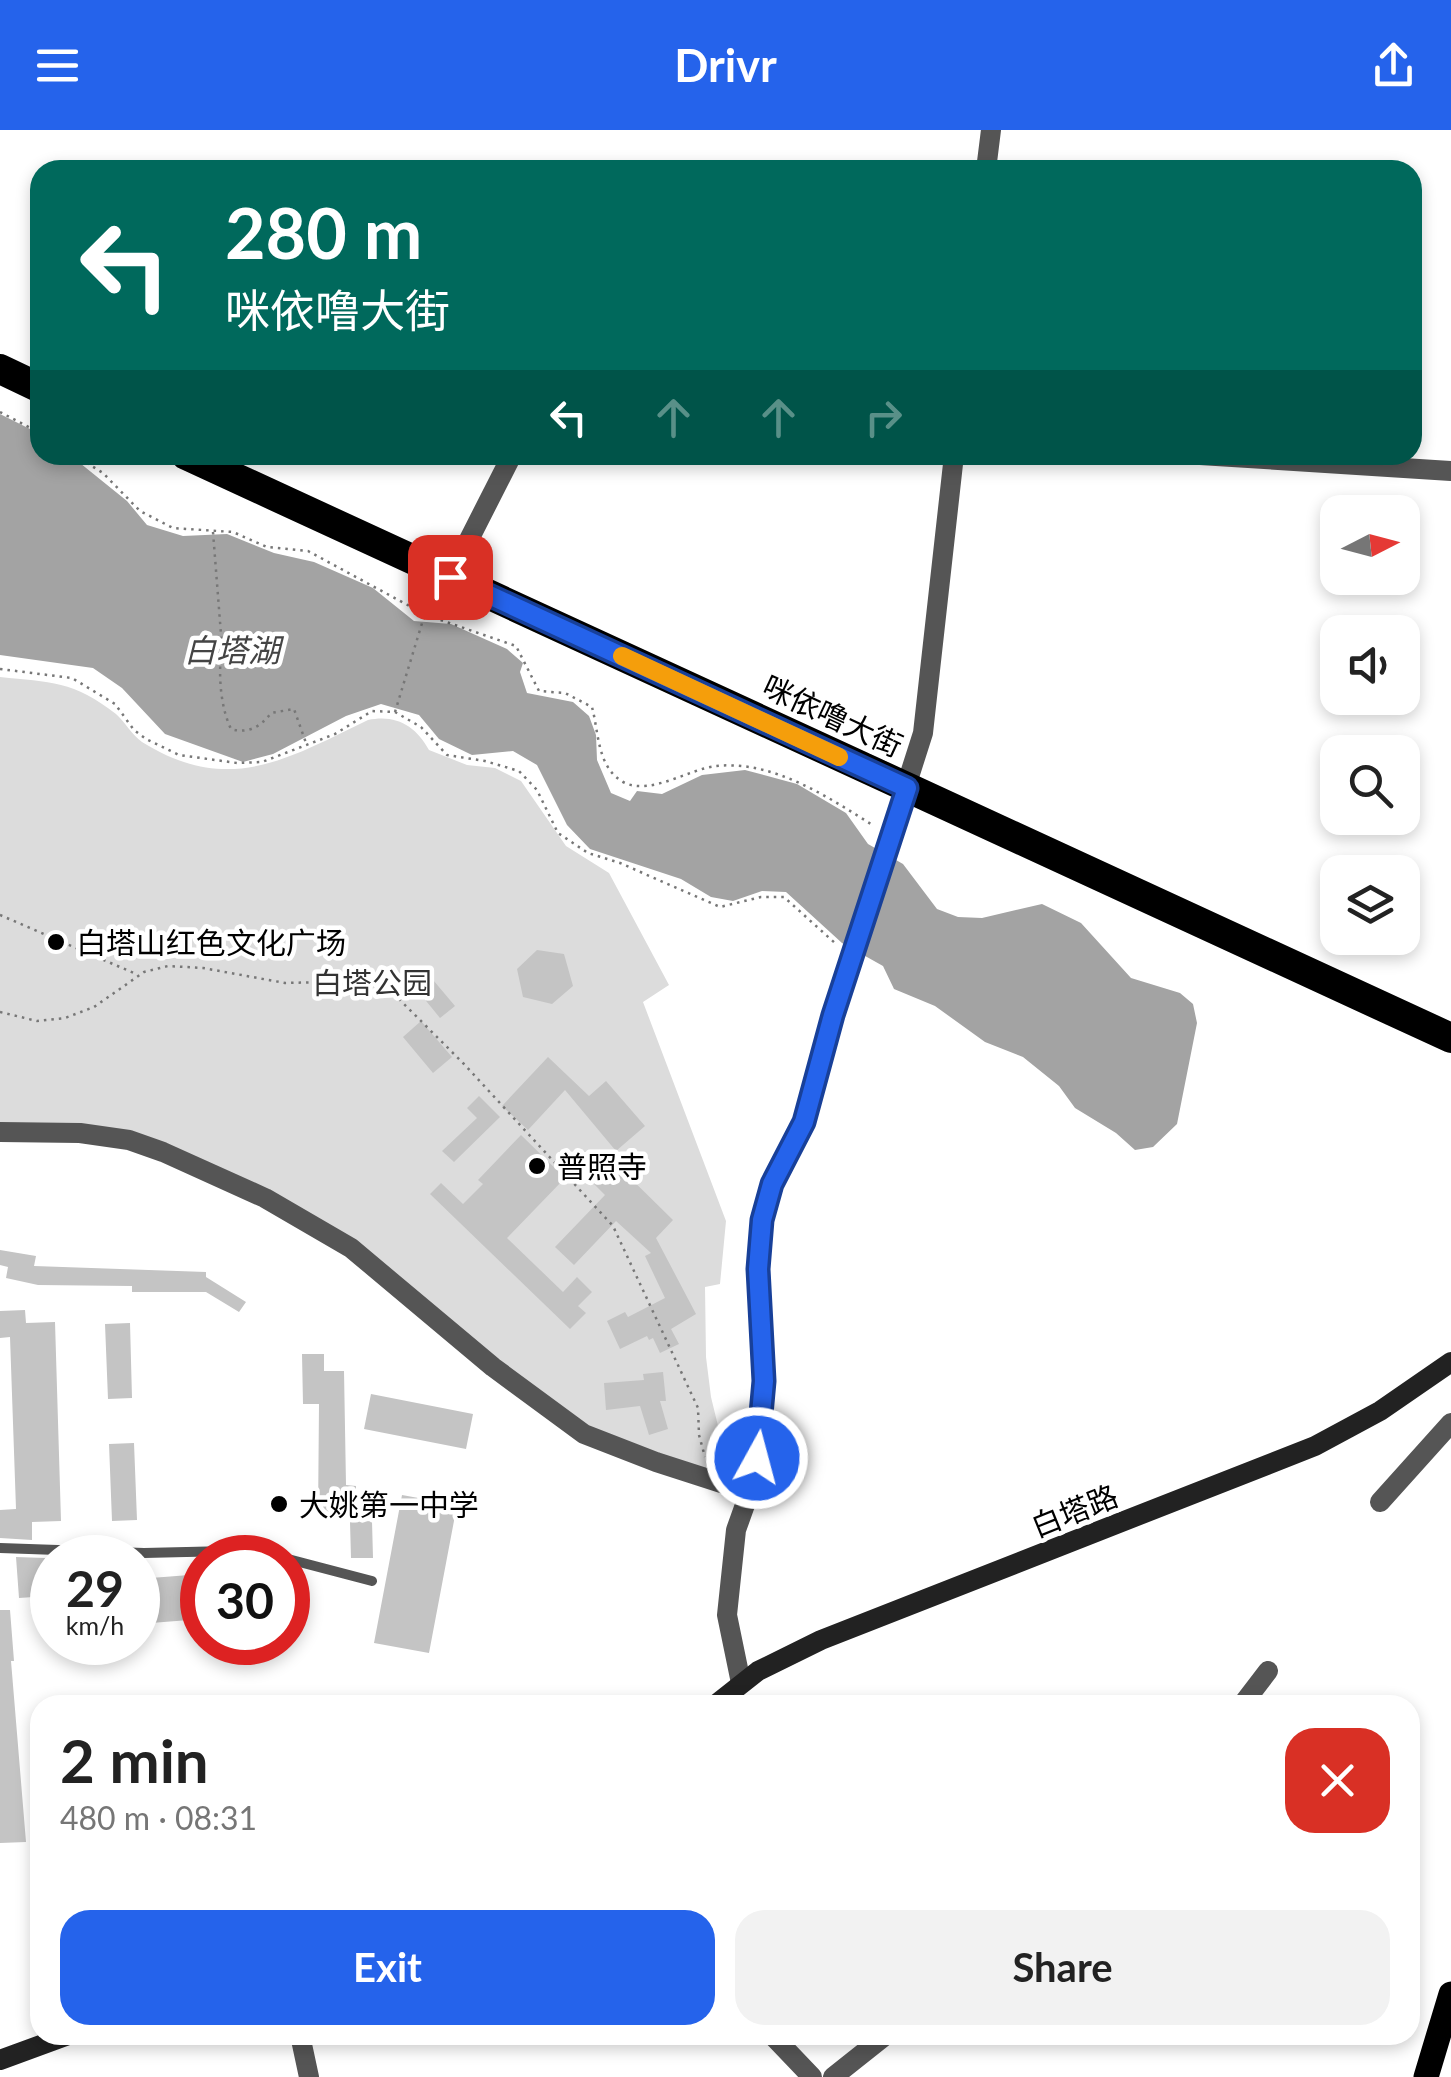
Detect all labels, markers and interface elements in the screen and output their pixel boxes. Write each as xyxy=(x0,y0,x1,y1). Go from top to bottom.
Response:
icon: menu xyxy=(30,38,85,93)
text: Drivr xyxy=(674,38,777,92)
icon: share xyxy=(1366,38,1421,93)
text: 280 m xyxy=(225,190,422,274)
icon: left xyxy=(60,200,190,330)
text: 咪依噜大街 xyxy=(225,283,450,337)
icon: left xyxy=(541,390,596,445)
icon: ahead xyxy=(646,390,701,445)
icon: ahead xyxy=(751,390,806,445)
icon: right xyxy=(856,390,911,445)
north arrow xyxy=(1320,495,1420,595)
map controls xyxy=(1320,495,1420,955)
pin xyxy=(408,535,493,620)
icon: arrive xyxy=(423,550,478,605)
button: sound xyxy=(1320,615,1420,715)
water label: 白塔湖 xyxy=(184,630,285,669)
street label: 咪依噜大街 xyxy=(757,667,909,763)
button: search xyxy=(1320,735,1420,835)
button: layers xyxy=(1320,855,1420,955)
place label: 白塔山红色文化广场 xyxy=(76,924,346,960)
marker: 白塔山红色文化广场 xyxy=(45,931,67,953)
park label: 白塔公园 xyxy=(312,964,432,1000)
place label: 普照寺 xyxy=(557,1148,647,1184)
marker: 普照寺 xyxy=(526,1155,548,1177)
position arrow xyxy=(705,1406,809,1510)
street label: 白塔路 xyxy=(1026,1476,1122,1544)
place label: 大姚第一中学 xyxy=(299,1486,479,1522)
marker: 大姚第一中学 xyxy=(268,1493,290,1515)
speed limit sign: 30 xyxy=(180,1535,310,1665)
text: 29 xyxy=(66,1558,124,1618)
text: km/h xyxy=(66,1610,124,1640)
text: 2 min xyxy=(60,1724,209,1796)
button: close xyxy=(1285,1728,1390,1833)
text: 480 m · 08:31 xyxy=(60,1798,257,1837)
button: Exit xyxy=(60,1910,715,2025)
button: Share xyxy=(735,1910,1390,2025)

